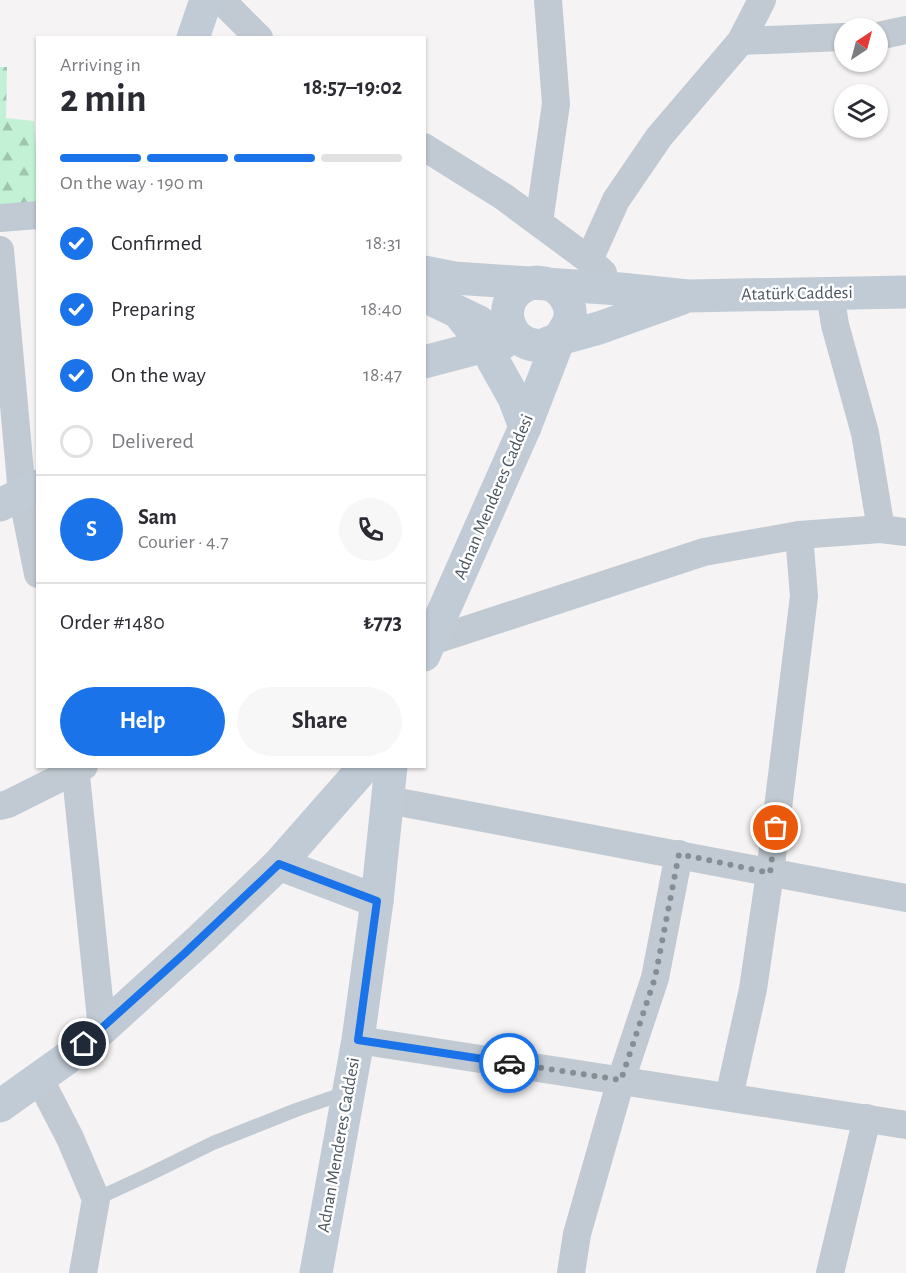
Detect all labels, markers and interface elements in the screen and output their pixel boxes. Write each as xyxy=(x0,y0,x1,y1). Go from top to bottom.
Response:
north arrow xyxy=(834,18,888,72)
map controls xyxy=(834,18,888,138)
text: Arriving in xyxy=(60,55,141,75)
text: 18:57–19:02 xyxy=(304,76,402,98)
text: 2 min xyxy=(60,80,147,119)
button: layers xyxy=(834,84,888,138)
text: On the way · 190 m xyxy=(60,173,204,193)
icon: check xyxy=(60,227,93,260)
text: Confirmed xyxy=(111,232,202,254)
text: 18:31 xyxy=(366,233,402,253)
street label: Atatürk Caddesi xyxy=(741,284,853,304)
icon: check xyxy=(60,293,93,326)
text: Preparing xyxy=(111,298,195,320)
text: 18:40 xyxy=(361,299,402,319)
icon: check xyxy=(60,359,93,392)
text: On the way xyxy=(111,364,206,386)
text: 18:47 xyxy=(363,365,402,385)
street label: Adnan Menderes Caddesi xyxy=(451,412,537,582)
text: Delivered xyxy=(111,430,194,452)
button: phone xyxy=(339,498,402,561)
text: Sam xyxy=(138,506,177,528)
text: S xyxy=(86,518,97,540)
text: Courier · 4.7 xyxy=(138,532,229,552)
text: Order #1480 xyxy=(60,611,165,633)
text: ₺773 xyxy=(363,611,402,633)
button: Help xyxy=(60,687,225,756)
button: Share xyxy=(237,687,402,756)
pin xyxy=(750,802,801,853)
icon: bag xyxy=(759,811,792,844)
pin xyxy=(58,1018,109,1069)
icon: home xyxy=(67,1027,100,1060)
courier xyxy=(479,1033,539,1093)
icon: car xyxy=(493,1047,526,1080)
street label: Adnan Menderes Caddesi xyxy=(315,1056,363,1234)

